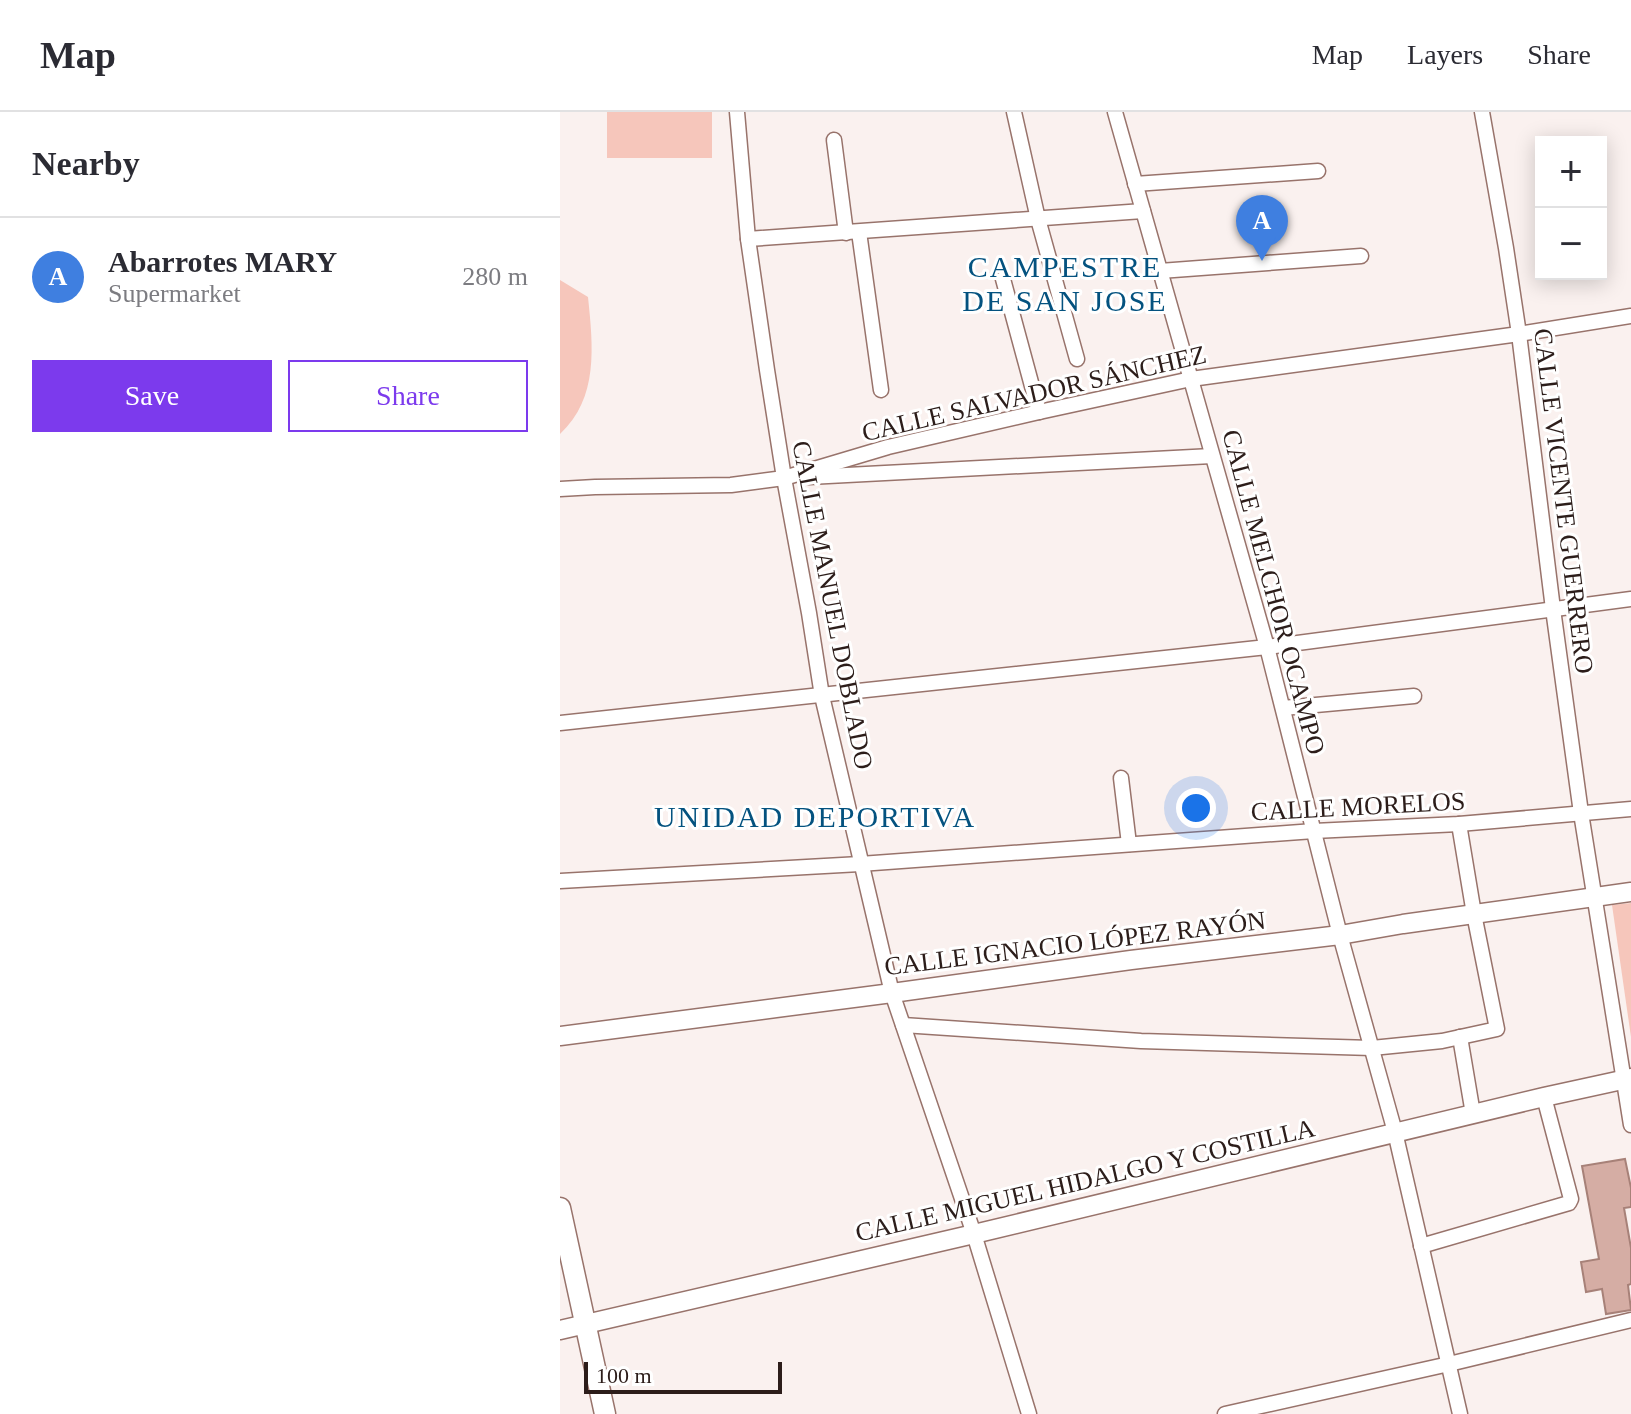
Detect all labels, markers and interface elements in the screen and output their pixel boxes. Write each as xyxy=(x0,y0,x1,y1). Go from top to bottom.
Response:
text: Map xyxy=(40,34,116,76)
text: Map xyxy=(1312,39,1363,70)
text: Layers xyxy=(1407,39,1483,70)
text: Share xyxy=(1527,39,1591,70)
map controls xyxy=(1535,136,1607,280)
button: + xyxy=(1535,136,1607,208)
text: Nearby xyxy=(32,145,140,182)
pin: A xyxy=(1236,195,1288,261)
button: − xyxy=(1535,208,1607,280)
text: Abarrotes MARY xyxy=(108,245,337,278)
district label: CAMPESTRE DE SAN JOSE xyxy=(962,250,1168,317)
text: A xyxy=(49,262,67,291)
text: 280 m xyxy=(462,262,528,291)
text: Supermarket xyxy=(108,279,241,308)
street label: CALLE VICENTE GUERRERO xyxy=(1528,327,1599,675)
street label: CALLE SALVADOR SÁNCHEZ xyxy=(859,340,1209,447)
button: Save xyxy=(32,360,272,432)
button: Share xyxy=(288,360,528,432)
street label: CALLE MELCHOR OCAMPO xyxy=(1216,427,1331,758)
street label: CALLE MANUEL DOBLADO xyxy=(786,438,879,772)
street label: CALLE MORELOS xyxy=(1250,786,1466,827)
your location xyxy=(1176,788,1216,828)
district label: UNIDAD DEPORTIVA xyxy=(654,800,976,833)
street label: CALLE IGNACIO LÓPEZ RAYÓN xyxy=(883,906,1268,981)
street label: CALLE MIGUEL HIDALGO Y COSTILLA xyxy=(852,1113,1318,1248)
scale bar xyxy=(584,1358,782,1394)
text: 100 m xyxy=(596,1363,652,1388)

